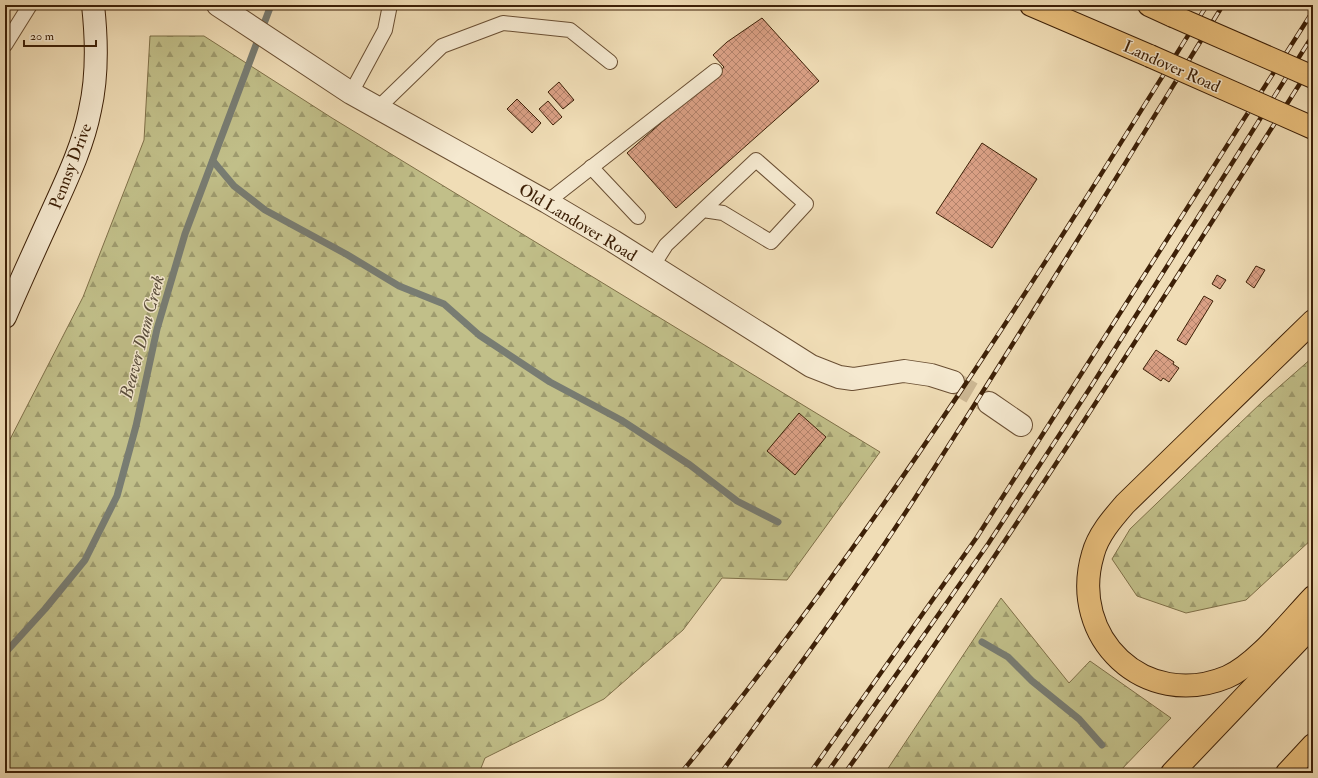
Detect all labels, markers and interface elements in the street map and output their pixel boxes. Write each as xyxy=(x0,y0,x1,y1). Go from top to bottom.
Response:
scale bar xyxy=(24,22,96,48)
text: 20 m xyxy=(30,29,55,44)
street label: Landover Road xyxy=(1120,36,1224,97)
street label: Pennsy Drive xyxy=(45,120,97,212)
street label: Old Landover Road xyxy=(515,179,641,266)
water label: Beaver Dam Creek xyxy=(115,273,170,402)

